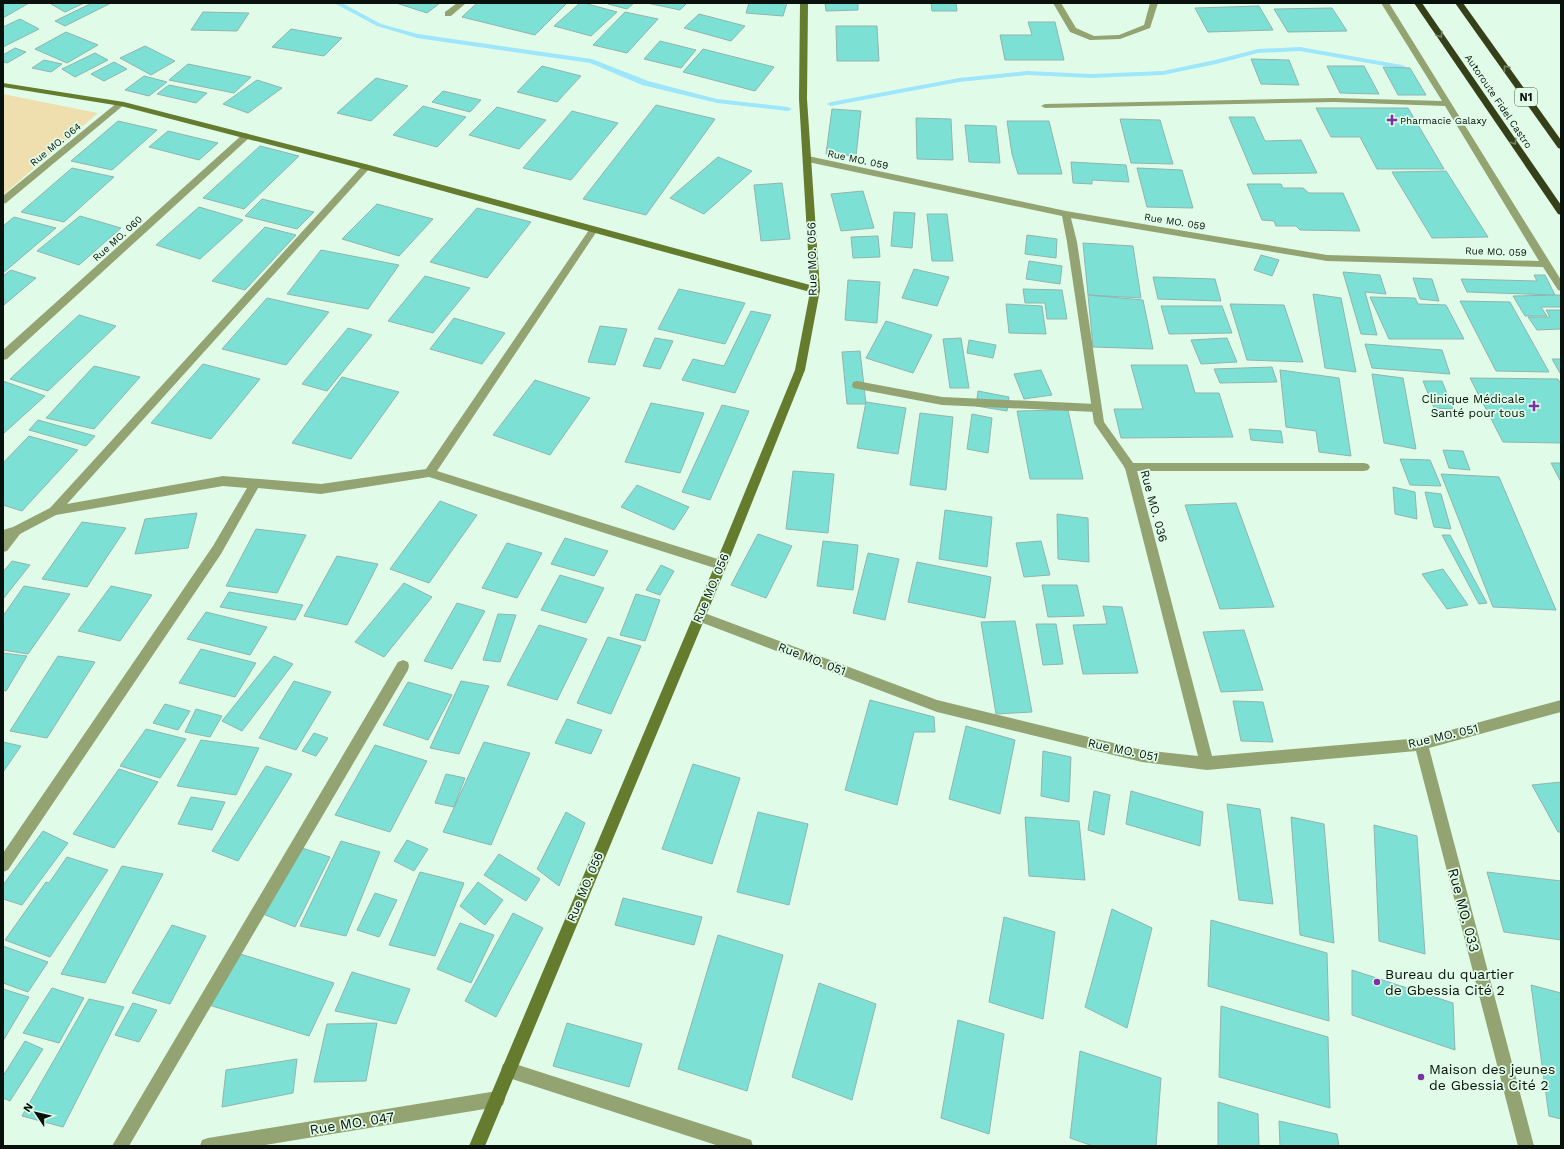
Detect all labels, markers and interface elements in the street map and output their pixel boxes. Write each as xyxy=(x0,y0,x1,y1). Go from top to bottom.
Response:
one-way arrow xyxy=(1435,31,1443,38)
street label: Autoroute Fidel Castro xyxy=(1463,52,1534,150)
one-way arrow xyxy=(1504,66,1511,73)
road number: N1 xyxy=(1515,88,1537,106)
marker: Pharmacie Galaxy xyxy=(1387,115,1397,125)
place label: Pharmacie Galaxy xyxy=(1400,115,1488,126)
street label: Rue MO. 064 xyxy=(28,121,83,168)
one-way arrow xyxy=(1509,138,1516,145)
street label: Rue MO. 059 xyxy=(826,148,889,171)
street label: Rue MO. 059 xyxy=(1144,211,1206,232)
street label: Rue MO. 060 xyxy=(91,213,144,263)
street label: Rue MO. 056 xyxy=(804,222,820,296)
street label: Rue MO. 059 xyxy=(1465,245,1527,258)
place label: Clinique Médicale Santé pour tous xyxy=(1421,392,1525,420)
marker: Clinique Médicale Santé pour tous xyxy=(1528,400,1540,412)
street label: Rue MO. 036 xyxy=(1138,468,1170,544)
street label: Rue MO. 056 xyxy=(690,551,732,625)
street label: Rue MO. 051 xyxy=(776,640,848,678)
street label: Rue MO. 051 xyxy=(1407,721,1479,751)
street label: Rue MO. 051 xyxy=(1087,736,1159,764)
street label: Rue MO. 056 xyxy=(564,850,606,924)
street label: Rue MO. 033 xyxy=(1445,866,1483,954)
place label: Bureau du quartier de Gbessia Cité 2 xyxy=(1385,966,1514,998)
marker: Bureau du quartier de Gbessia Cité 2 xyxy=(1372,977,1382,987)
place label: Maison des jeunes de Gbessia Cité 2 xyxy=(1429,1061,1555,1093)
marker: Maison des jeunes de Gbessia Cité 2 xyxy=(1416,1072,1426,1082)
north arrow xyxy=(16,1093,56,1133)
text: N xyxy=(21,1100,36,1115)
street label: Rue MO. 047 xyxy=(309,1108,396,1138)

